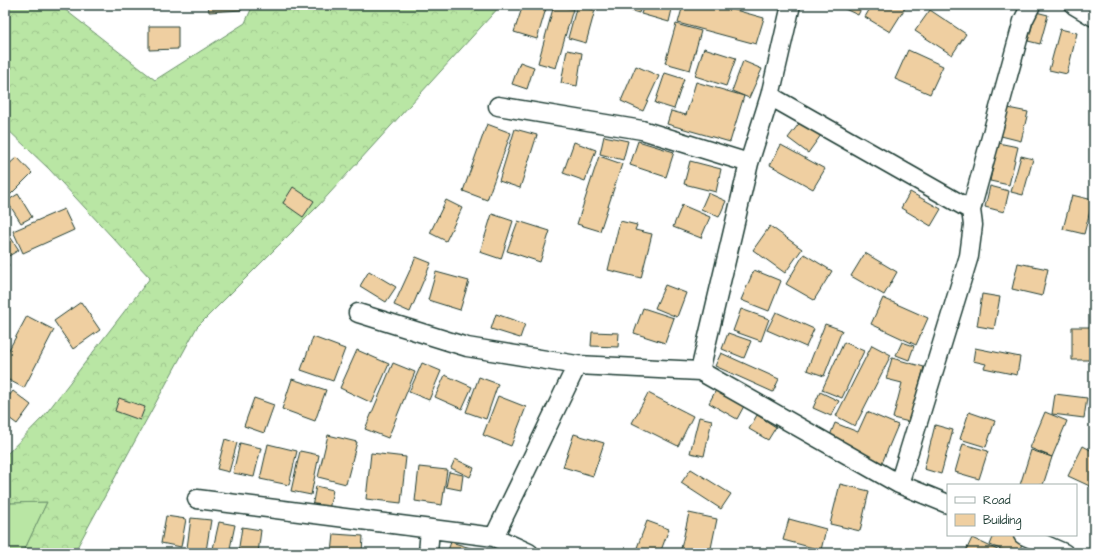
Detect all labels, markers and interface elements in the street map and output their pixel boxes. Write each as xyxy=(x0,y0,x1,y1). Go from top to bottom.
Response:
legend xyxy=(947,484,1077,536)
text: Road xyxy=(983,492,1011,509)
text: Building xyxy=(983,512,1021,530)

